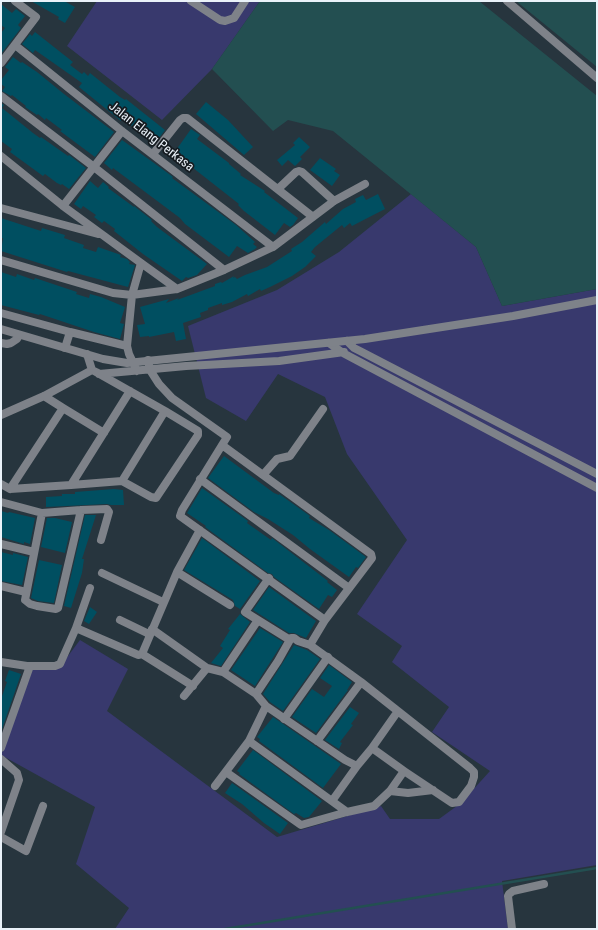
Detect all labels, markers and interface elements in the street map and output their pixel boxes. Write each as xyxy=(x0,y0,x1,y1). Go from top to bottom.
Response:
street label: Jalan Elang Perkasa xyxy=(105,99,197,175)

